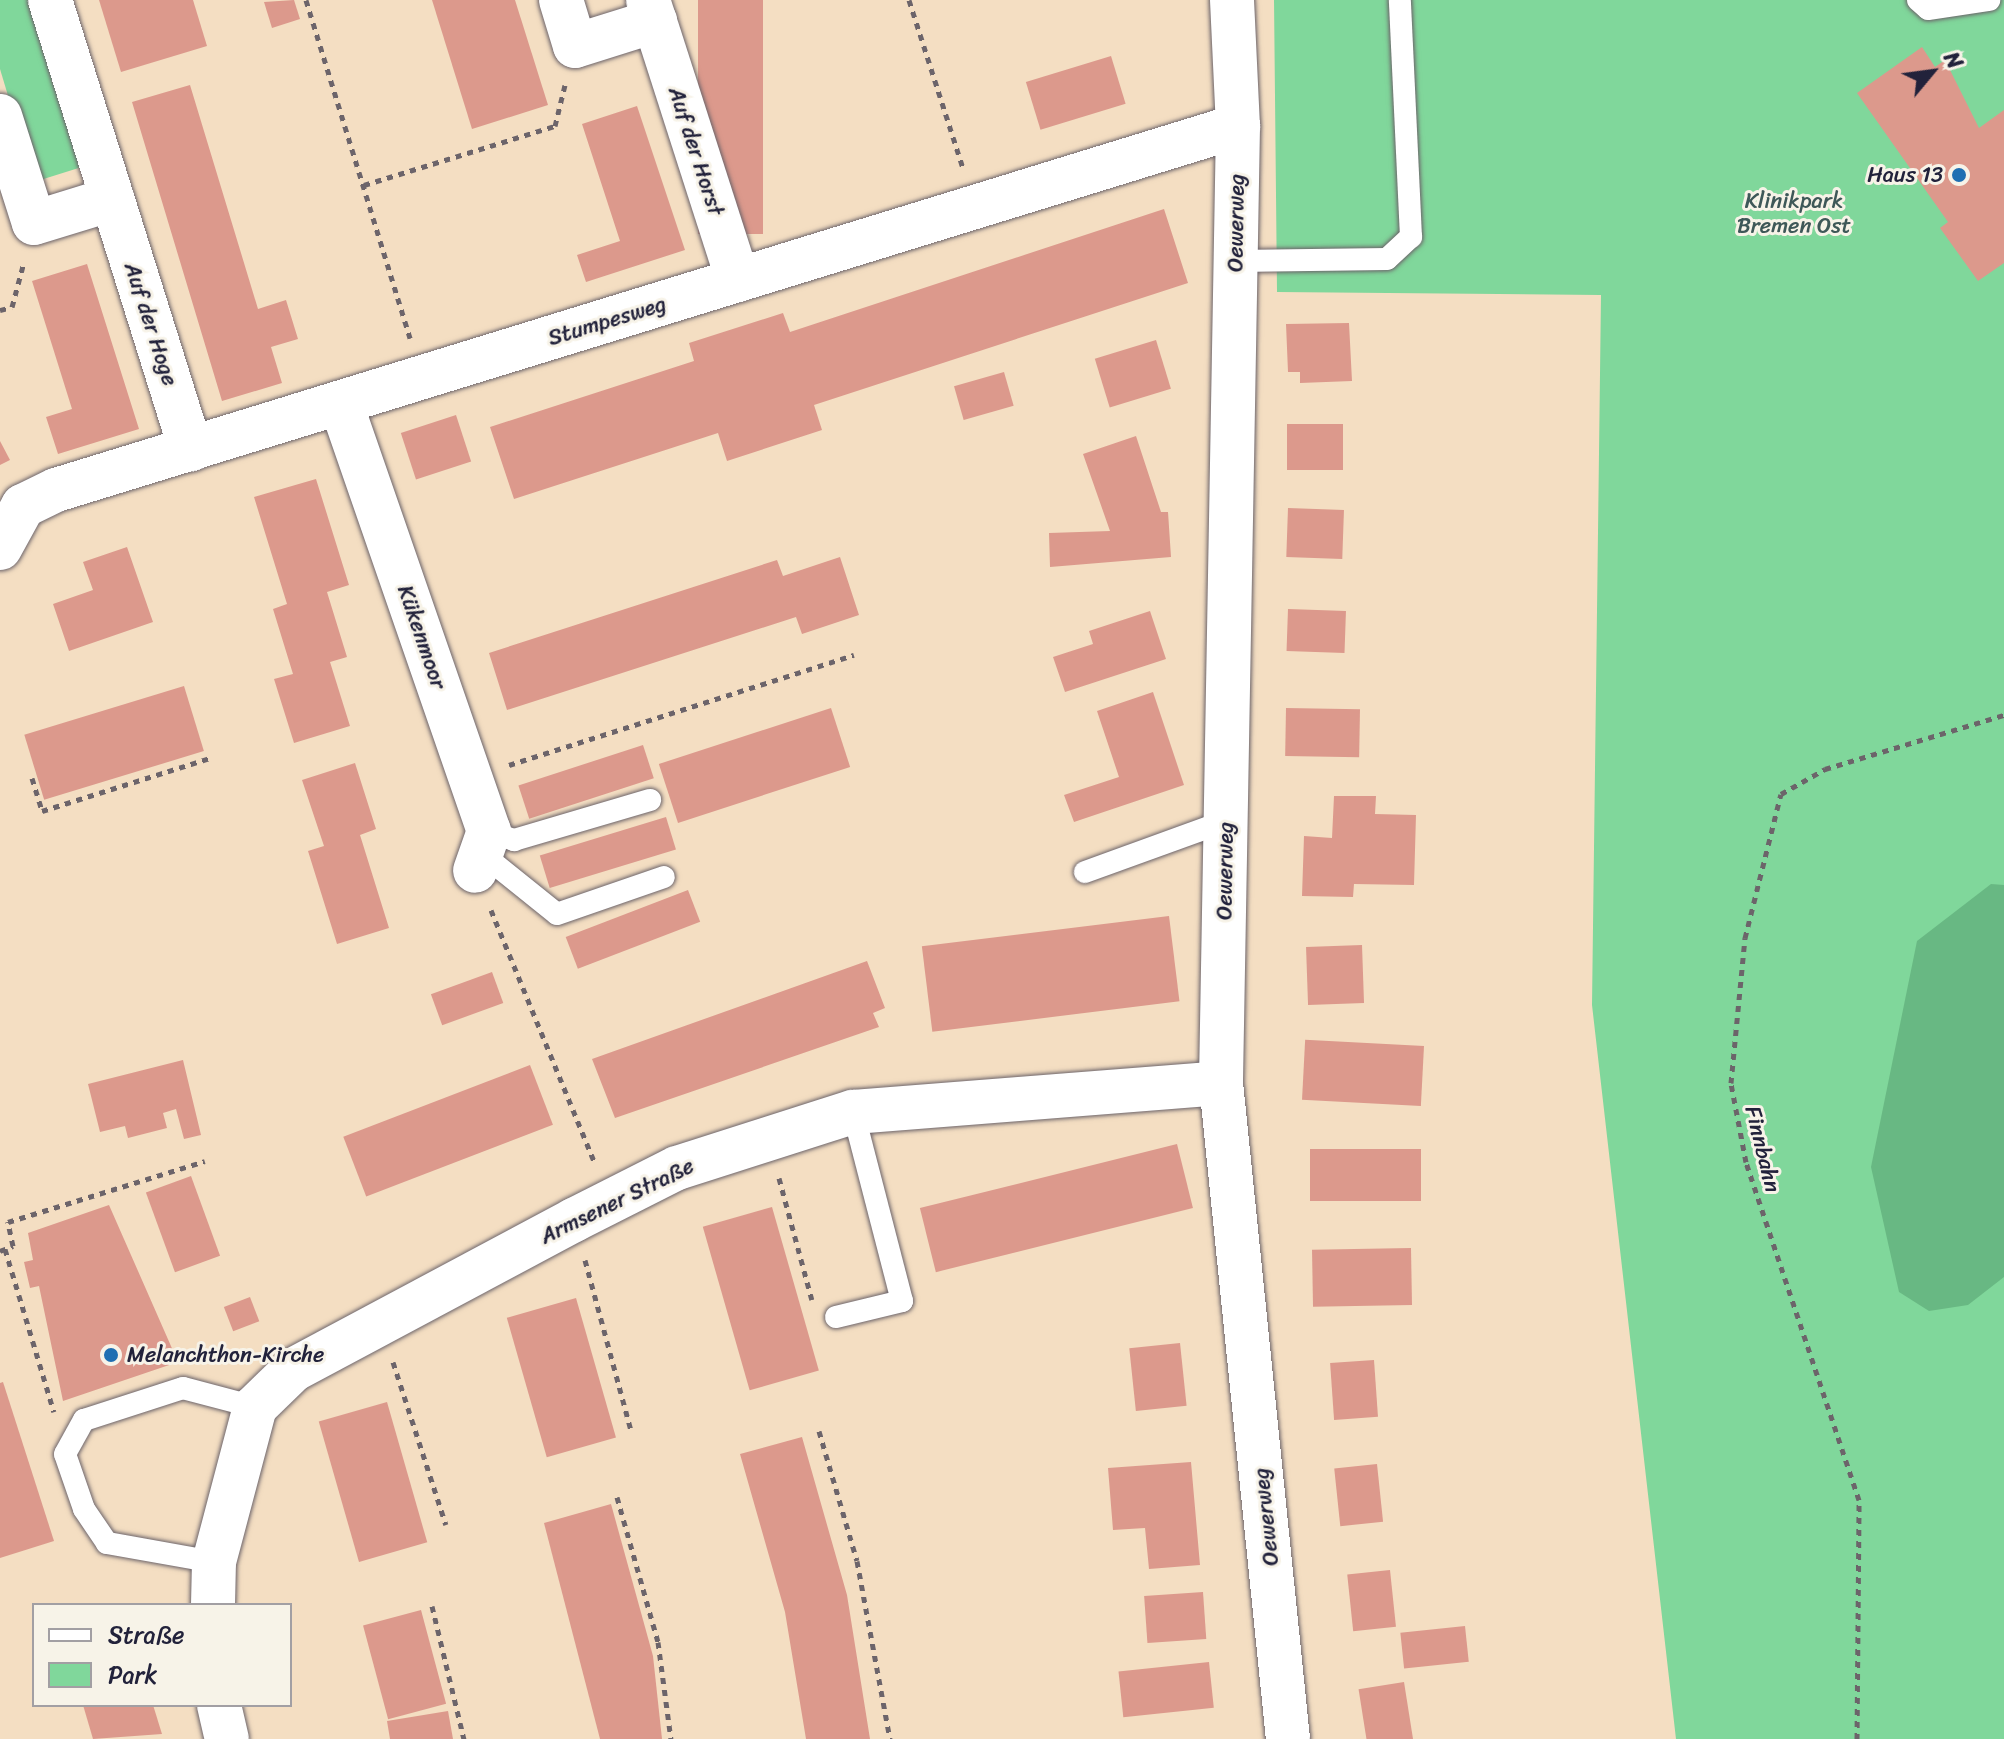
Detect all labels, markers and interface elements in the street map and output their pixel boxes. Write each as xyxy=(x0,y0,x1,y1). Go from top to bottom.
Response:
north arrow xyxy=(1892,32,1972,112)
text: N xyxy=(1933,44,1974,76)
street label: Auf der Horst xyxy=(663,83,729,219)
place label: Haus 13 xyxy=(1867,162,1943,188)
marker: Haus 13 xyxy=(1950,166,1968,184)
street label: Oewerweg xyxy=(1222,174,1250,272)
park label: Klinikpark Bremen Ost xyxy=(1737,187,1851,238)
street label: Auf der Hoge xyxy=(119,259,183,389)
street label: Stumpesweg xyxy=(545,291,669,351)
street label: Kükenmoor xyxy=(392,582,452,692)
street label: Oewerweg xyxy=(1211,822,1239,920)
street label: Finnbahn xyxy=(1740,1103,1786,1195)
street label: Armsener Straße xyxy=(535,1152,699,1250)
place label: Melanchthon-Kirche xyxy=(127,1342,324,1368)
marker: Melanchthon-Kirche xyxy=(102,1346,120,1364)
street label: Oewerweg xyxy=(1248,1467,1284,1567)
legend xyxy=(32,1603,292,1707)
text: Straße xyxy=(108,1614,184,1656)
text: Park xyxy=(108,1654,157,1696)

